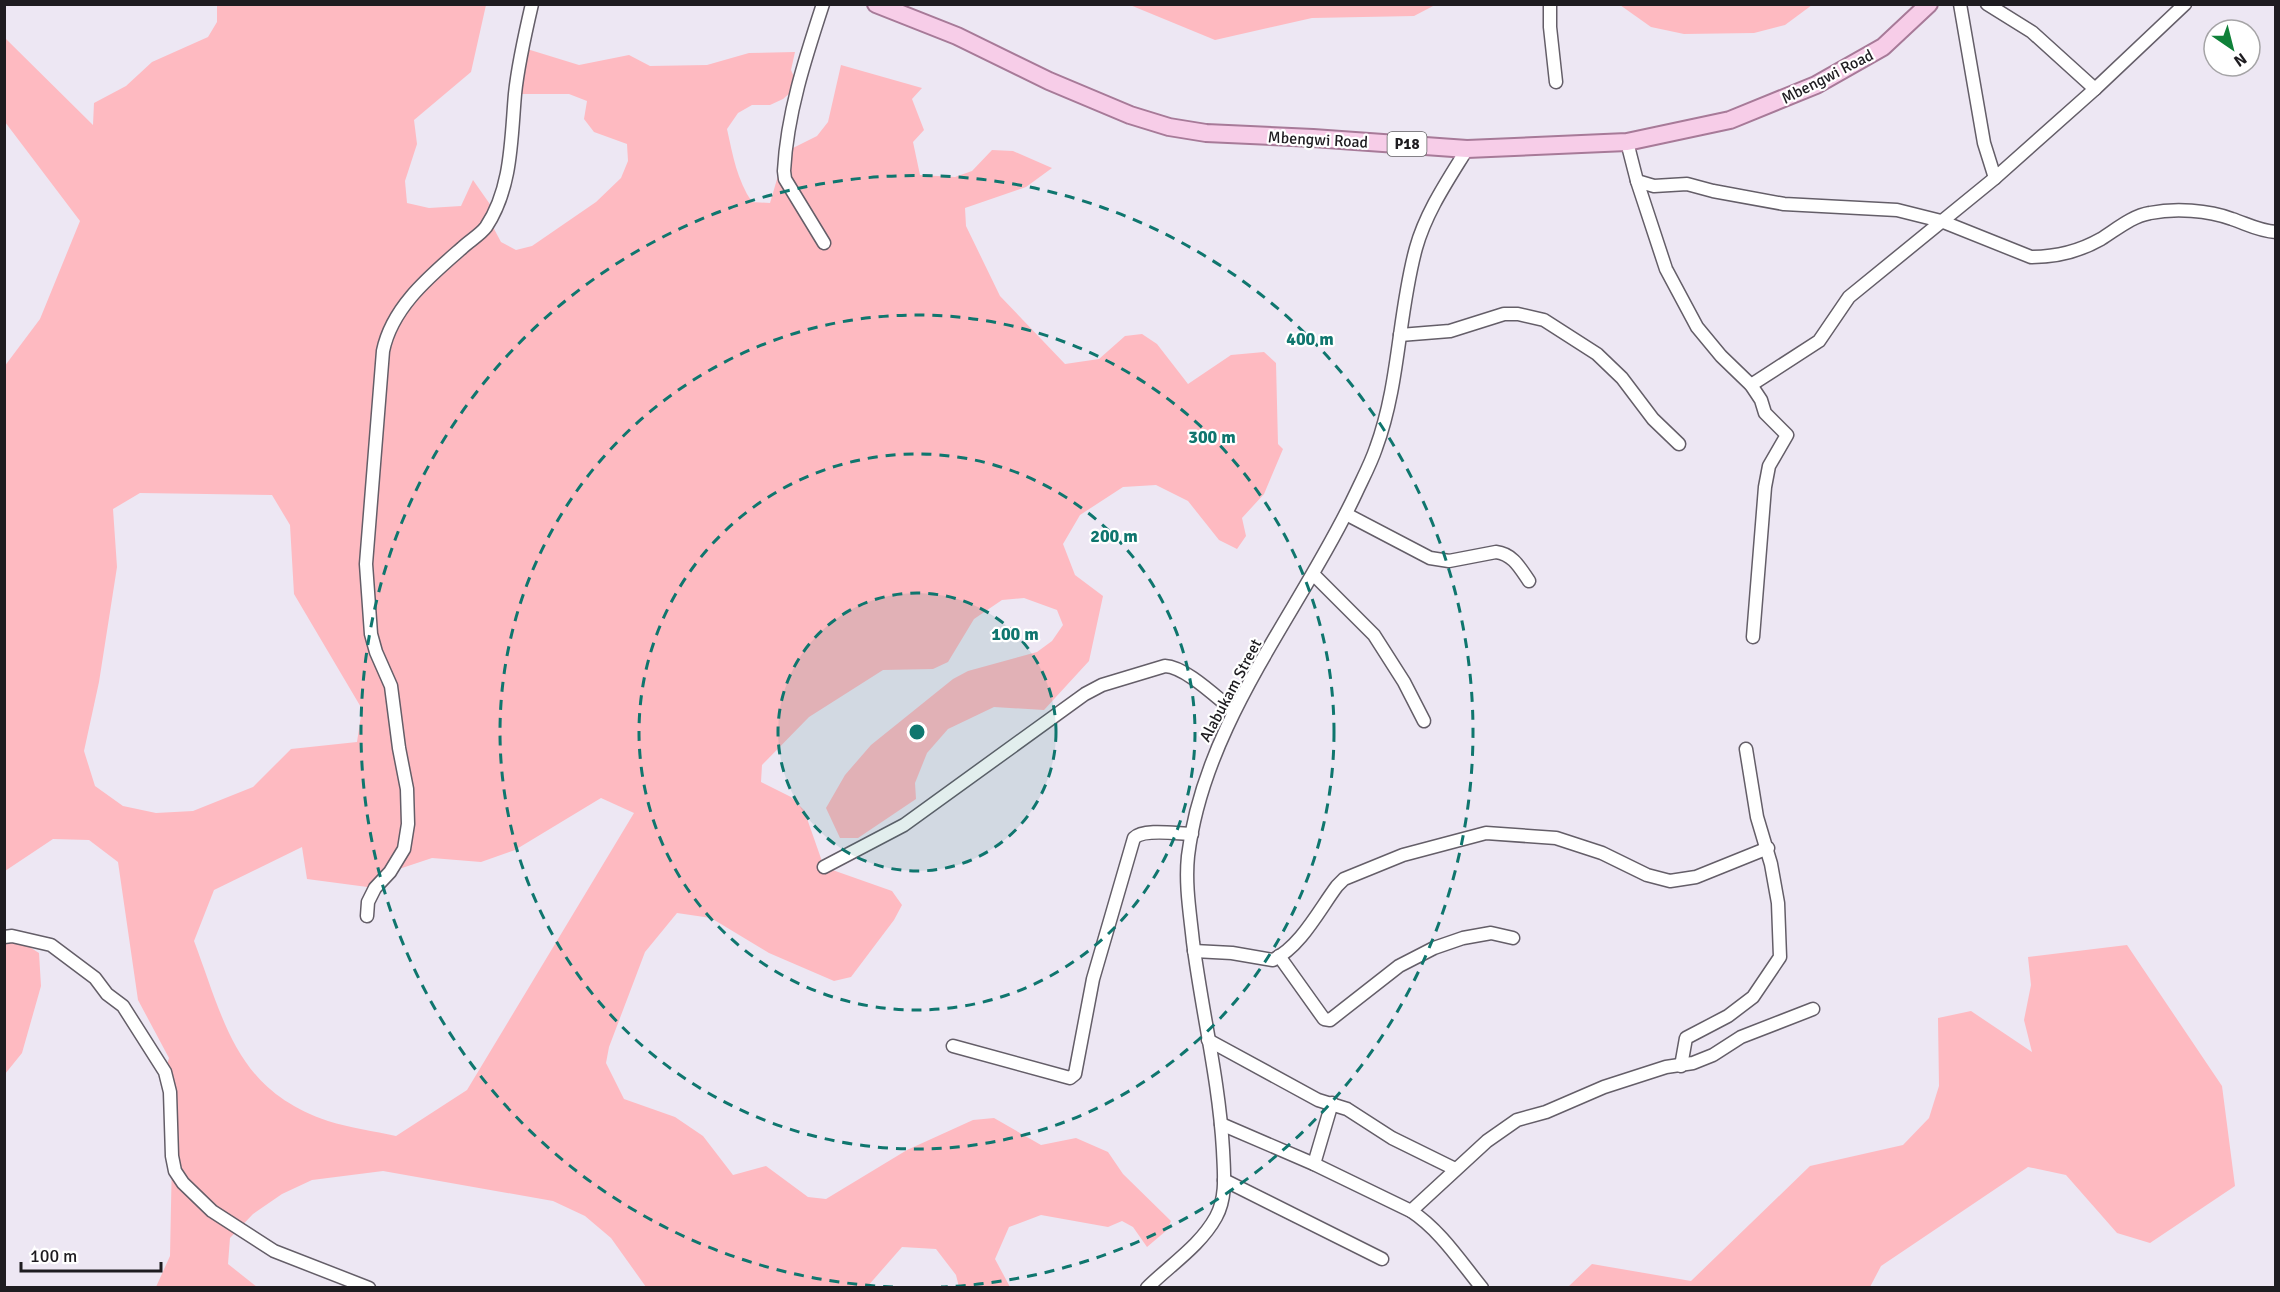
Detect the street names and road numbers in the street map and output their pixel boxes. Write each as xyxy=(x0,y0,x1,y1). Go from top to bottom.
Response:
street label: Mbengwi Road xyxy=(1778,45,1877,109)
street label: Mbengwi Road xyxy=(1267,127,1369,153)
road number: P18 xyxy=(1388,132,1426,156)
street label: Alabukam Street xyxy=(1195,635,1267,745)

